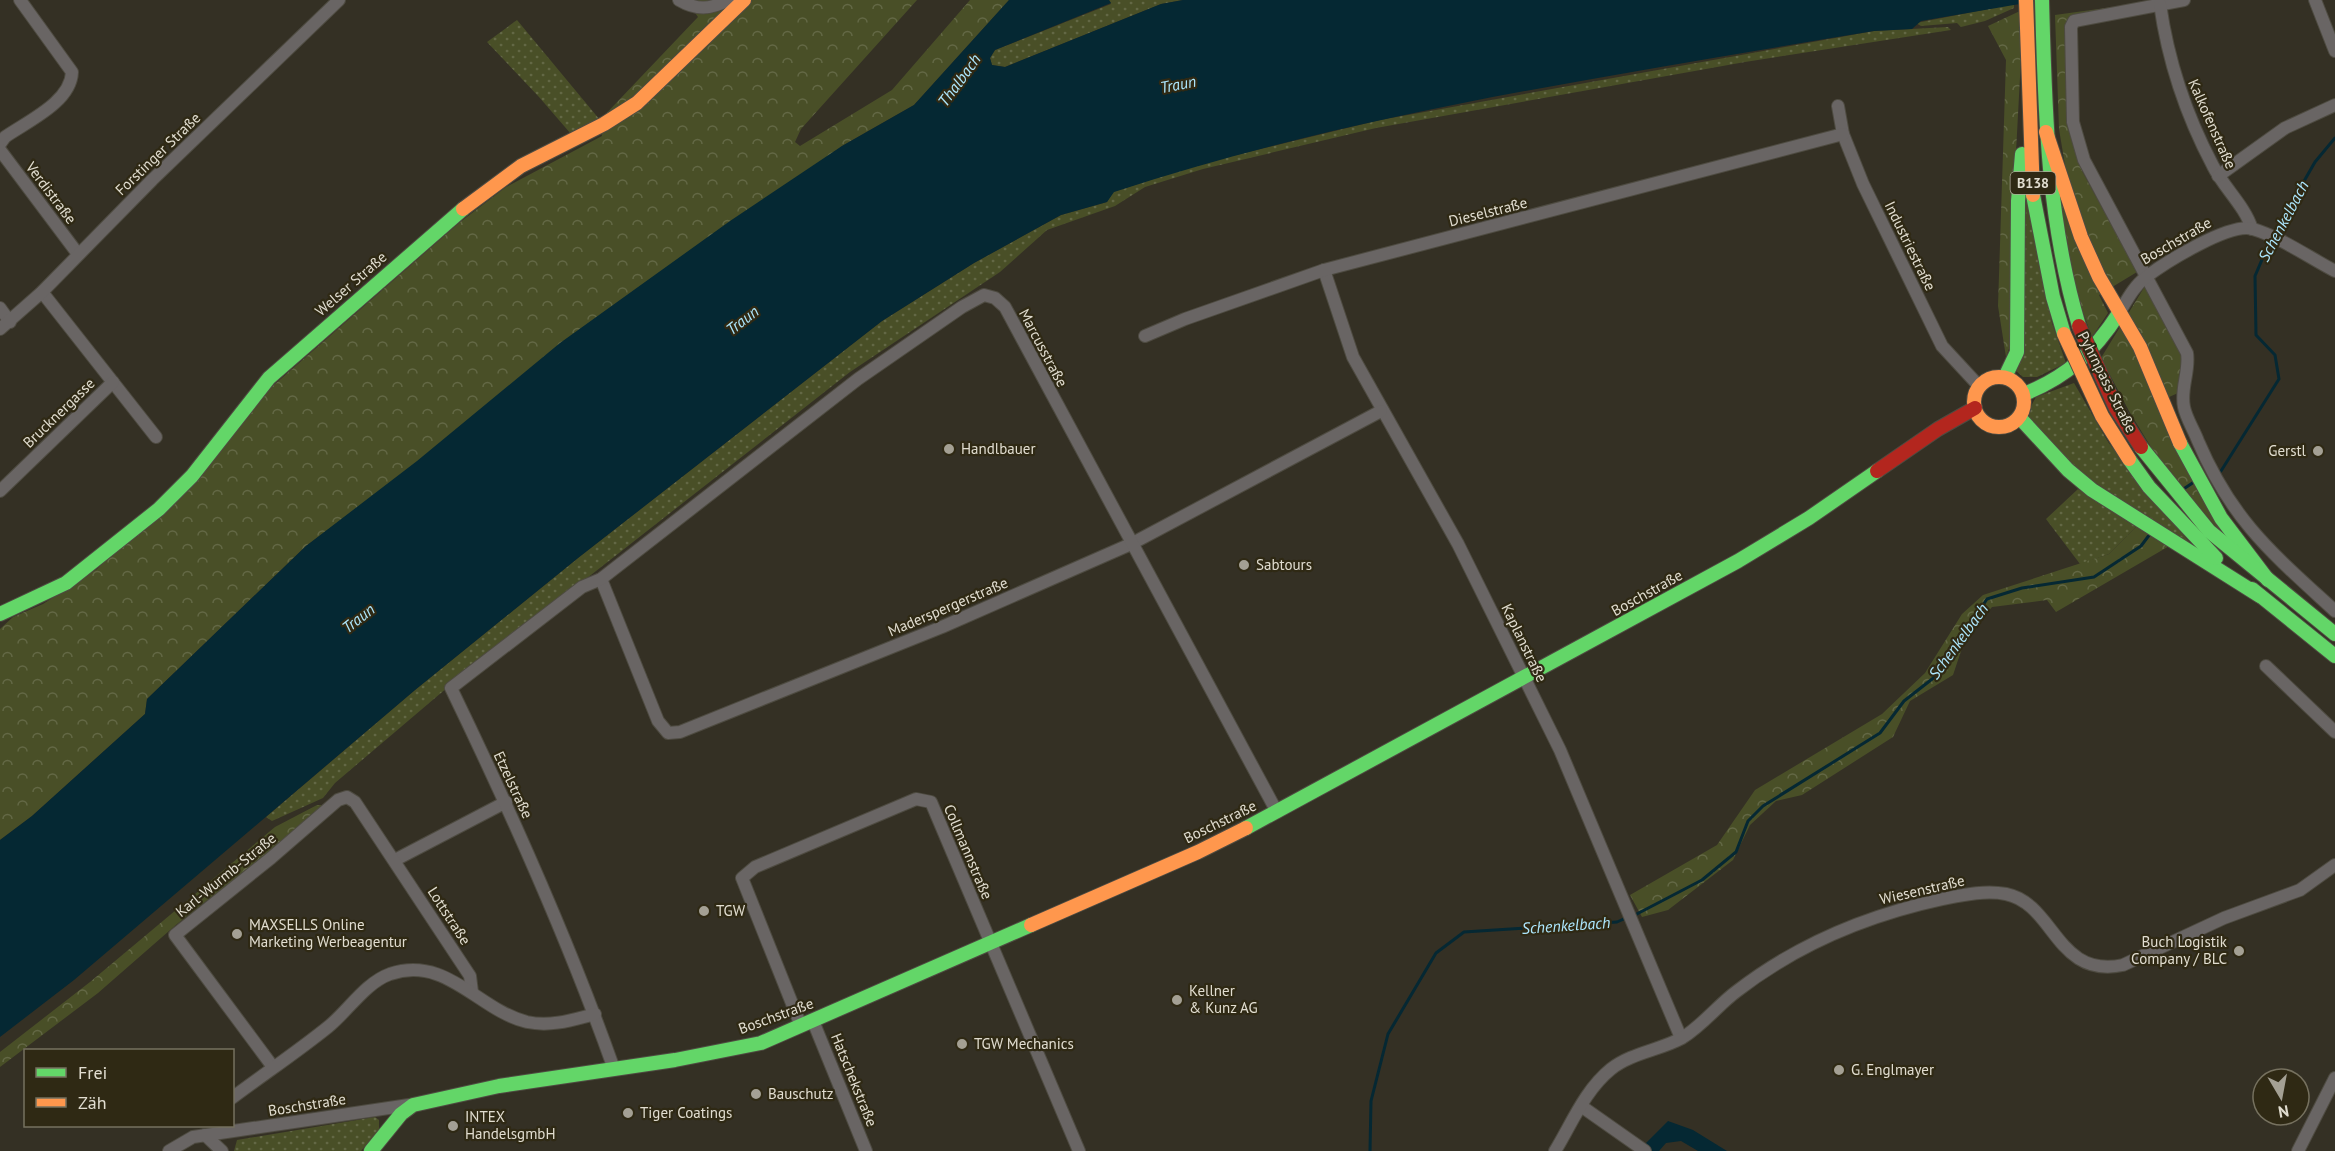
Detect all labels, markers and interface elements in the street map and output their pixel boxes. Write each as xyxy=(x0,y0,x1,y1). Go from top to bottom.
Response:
water label: Thalbach xyxy=(933,50,985,110)
water label: Traun xyxy=(1158,71,1198,97)
street label: Kalkofenstraße xyxy=(2184,76,2241,172)
street label: Forstinger Straße xyxy=(111,108,204,199)
street label: Verdistraße xyxy=(21,157,81,228)
road number: B138 xyxy=(2010,172,2056,194)
water label: Schenkelbach xyxy=(2253,177,2313,265)
street label: Dieselstraße xyxy=(1447,193,1529,230)
street label: Industriestraße xyxy=(1881,198,1940,294)
street label: Boschstraße xyxy=(2137,213,2215,268)
street label: Welser Straße xyxy=(311,247,390,320)
water label: Traun xyxy=(722,301,762,339)
street label: Marcusstraße xyxy=(1015,305,1072,390)
street label: Pyhrnpass Straße xyxy=(2074,328,2141,436)
street label: Brucknergasse xyxy=(19,374,99,452)
place label: Handlbauer xyxy=(961,439,1036,458)
place label: Gerstl xyxy=(2268,441,2307,460)
marker: Handlbauer xyxy=(942,442,956,456)
marker: Gerstl xyxy=(2311,444,2325,458)
place label: Sabtours xyxy=(1256,555,1312,574)
marker: Sabtours xyxy=(1237,558,1251,572)
street label: Boschstraße xyxy=(1608,565,1686,620)
street label: Maderspergerstraße xyxy=(885,573,1011,640)
water label: Traun xyxy=(338,599,378,637)
water label: Schenkelbach xyxy=(1924,599,1992,683)
street label: Kaplanstraße xyxy=(1497,601,1552,685)
street label: Etzelstraße xyxy=(490,748,537,821)
street label: Boschstraße xyxy=(1180,796,1259,847)
street label: Collmannstraße xyxy=(940,801,997,902)
street label: Karl-Wurmb-Straße xyxy=(172,828,280,921)
street label: Wiesenstraße xyxy=(1878,871,1966,909)
street label: Lottstraße xyxy=(424,883,475,948)
place label: TGW xyxy=(716,901,746,920)
marker: TGW xyxy=(697,904,711,918)
water label: Schenkelbach xyxy=(1521,912,1611,938)
place label: MAXSELLS Online Marketing Werbeagentur xyxy=(249,915,407,951)
marker: MAXSELLS Online Marketing Werbeagentur xyxy=(230,927,244,941)
place label: Buch Logistik Company / BLC xyxy=(2131,932,2228,968)
marker: Buch Logistik Company / BLC xyxy=(2232,944,2246,958)
place label: Kellner & Kunz AG xyxy=(1189,981,1258,1017)
street label: Boschstraße xyxy=(736,993,816,1038)
marker: Kellner & Kunz AG xyxy=(1170,993,1184,1007)
street label: Hatschekstraße xyxy=(827,1030,882,1129)
place label: TGW Mechanics xyxy=(974,1034,1074,1053)
marker: TGW Mechanics xyxy=(955,1037,969,1051)
legend xyxy=(24,1049,234,1127)
place label: G. Englmayer xyxy=(1851,1060,1934,1079)
text: Frei xyxy=(78,1061,107,1084)
marker: G. Englmayer xyxy=(1832,1063,1846,1077)
north arrow xyxy=(2251,1067,2311,1127)
place label: Bauschutz xyxy=(768,1084,833,1103)
marker: Bauschutz xyxy=(749,1087,763,1101)
street label: Boschstraße xyxy=(267,1089,347,1120)
text: Zäh xyxy=(78,1091,107,1114)
text: N xyxy=(2277,1101,2291,1123)
place label: Tiger Coatings xyxy=(640,1103,732,1122)
marker: Tiger Coatings xyxy=(621,1106,635,1120)
place label: INTEX HandelsgmbH xyxy=(465,1107,556,1143)
marker: INTEX HandelsgmbH xyxy=(446,1119,460,1133)

